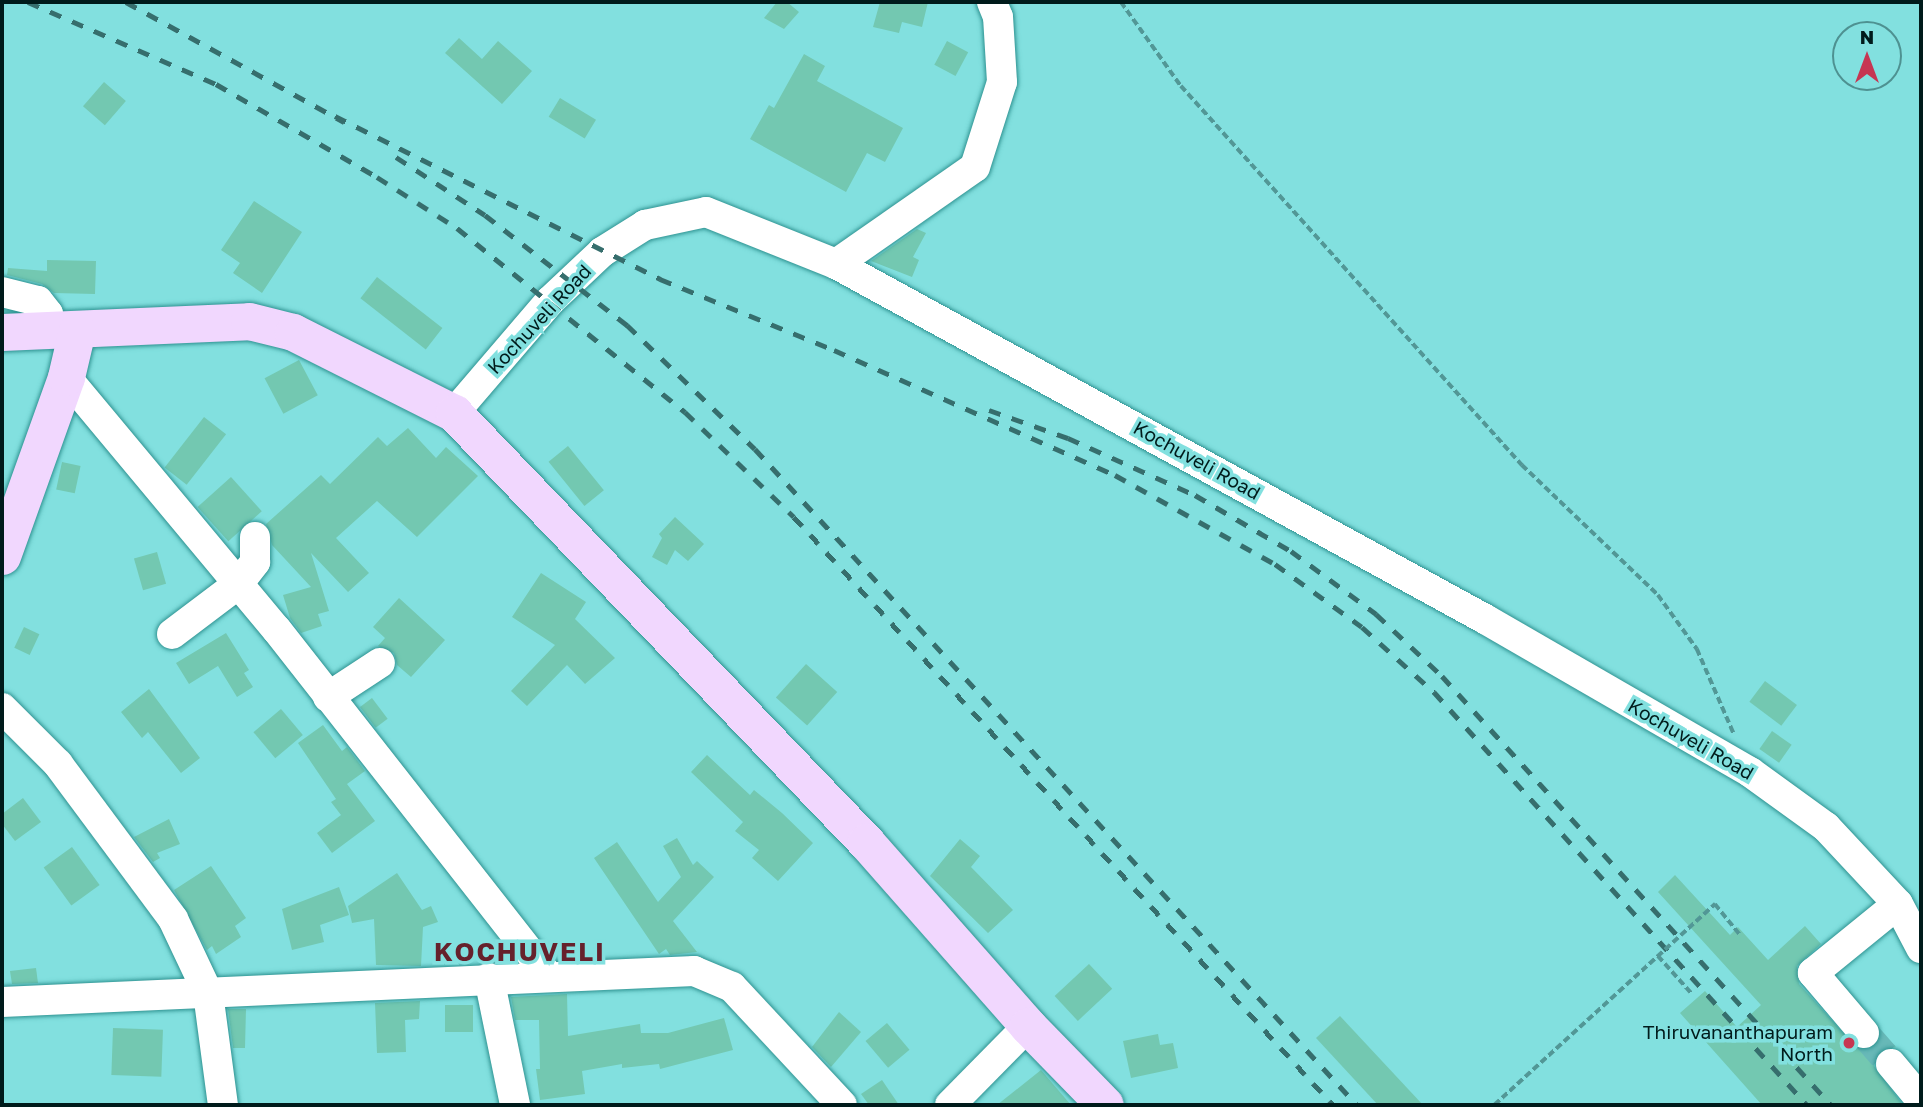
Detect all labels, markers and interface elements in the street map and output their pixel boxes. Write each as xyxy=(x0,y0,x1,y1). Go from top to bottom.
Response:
north arrow xyxy=(1832,21,1902,91)
text: N xyxy=(1860,25,1874,48)
street label: Kochuveli Road xyxy=(482,260,596,378)
street label: Kochuveli Road xyxy=(1130,416,1264,504)
street label: Kochuveli Road xyxy=(1624,694,1758,784)
district label: KOCHUVELI xyxy=(435,936,605,968)
place label: Thiruvananthapuram North xyxy=(1643,1021,1833,1065)
marker: Thiruvananthapuram North xyxy=(1839,1033,1859,1053)

